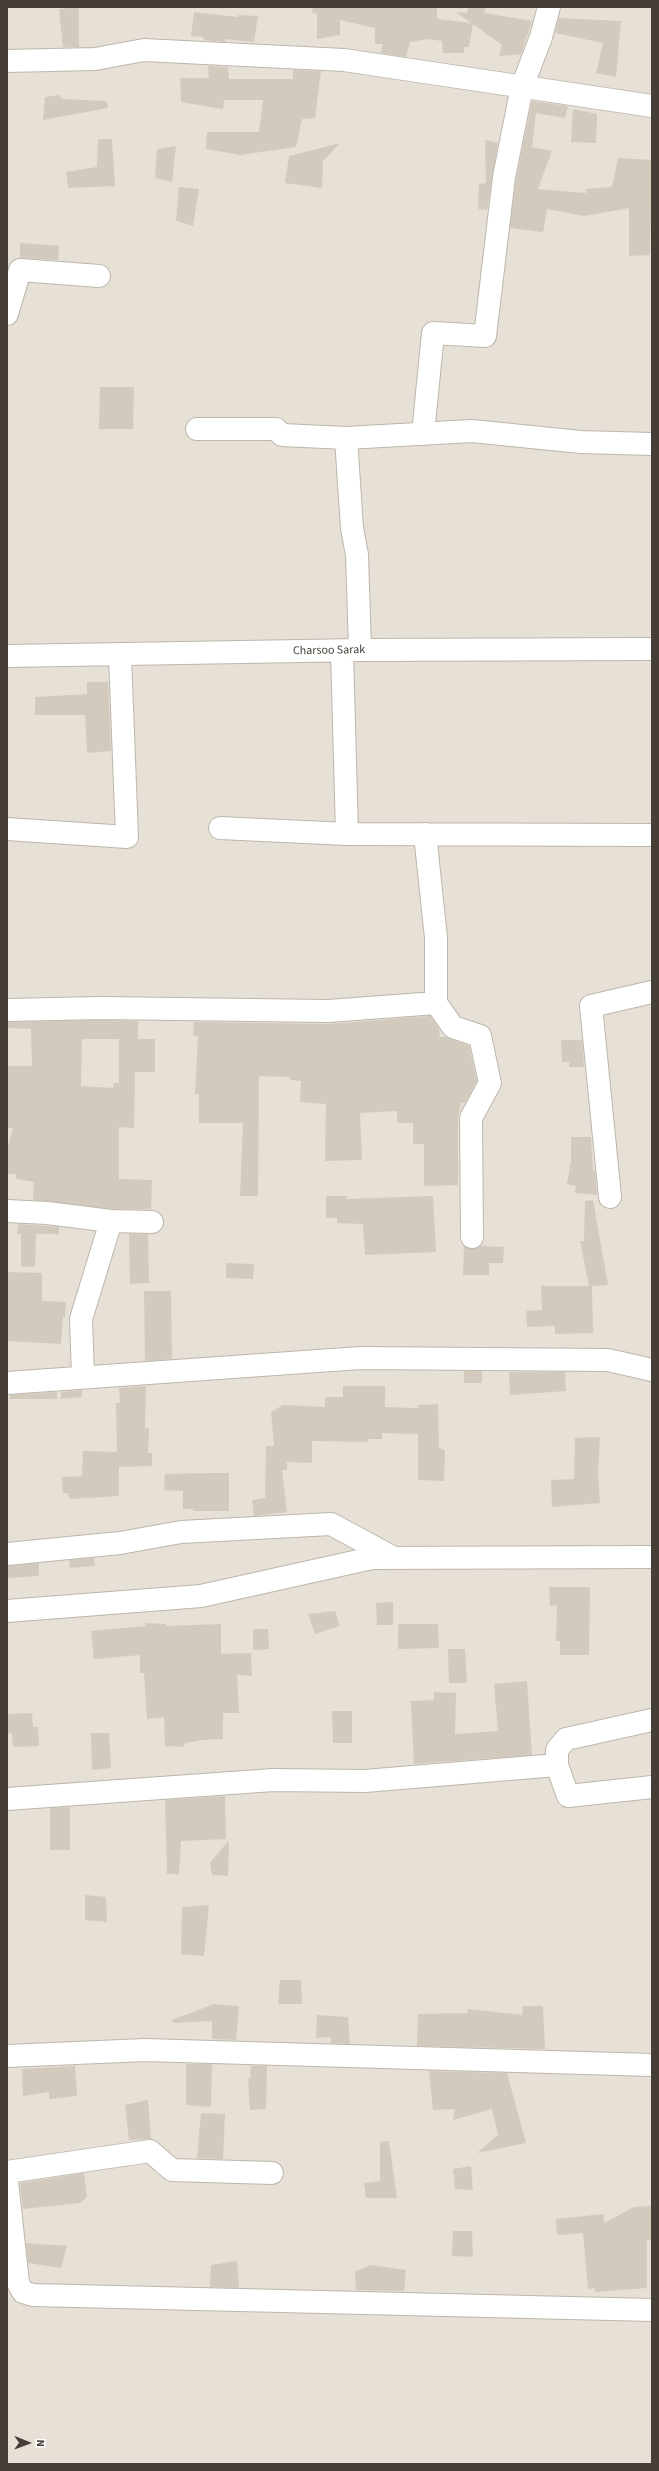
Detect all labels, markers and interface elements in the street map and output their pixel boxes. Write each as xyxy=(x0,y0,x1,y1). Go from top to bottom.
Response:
street label: Charsoo Sarak xyxy=(293,643,365,659)
north arrow xyxy=(8,2423,48,2463)
text: N xyxy=(33,2439,48,2447)

